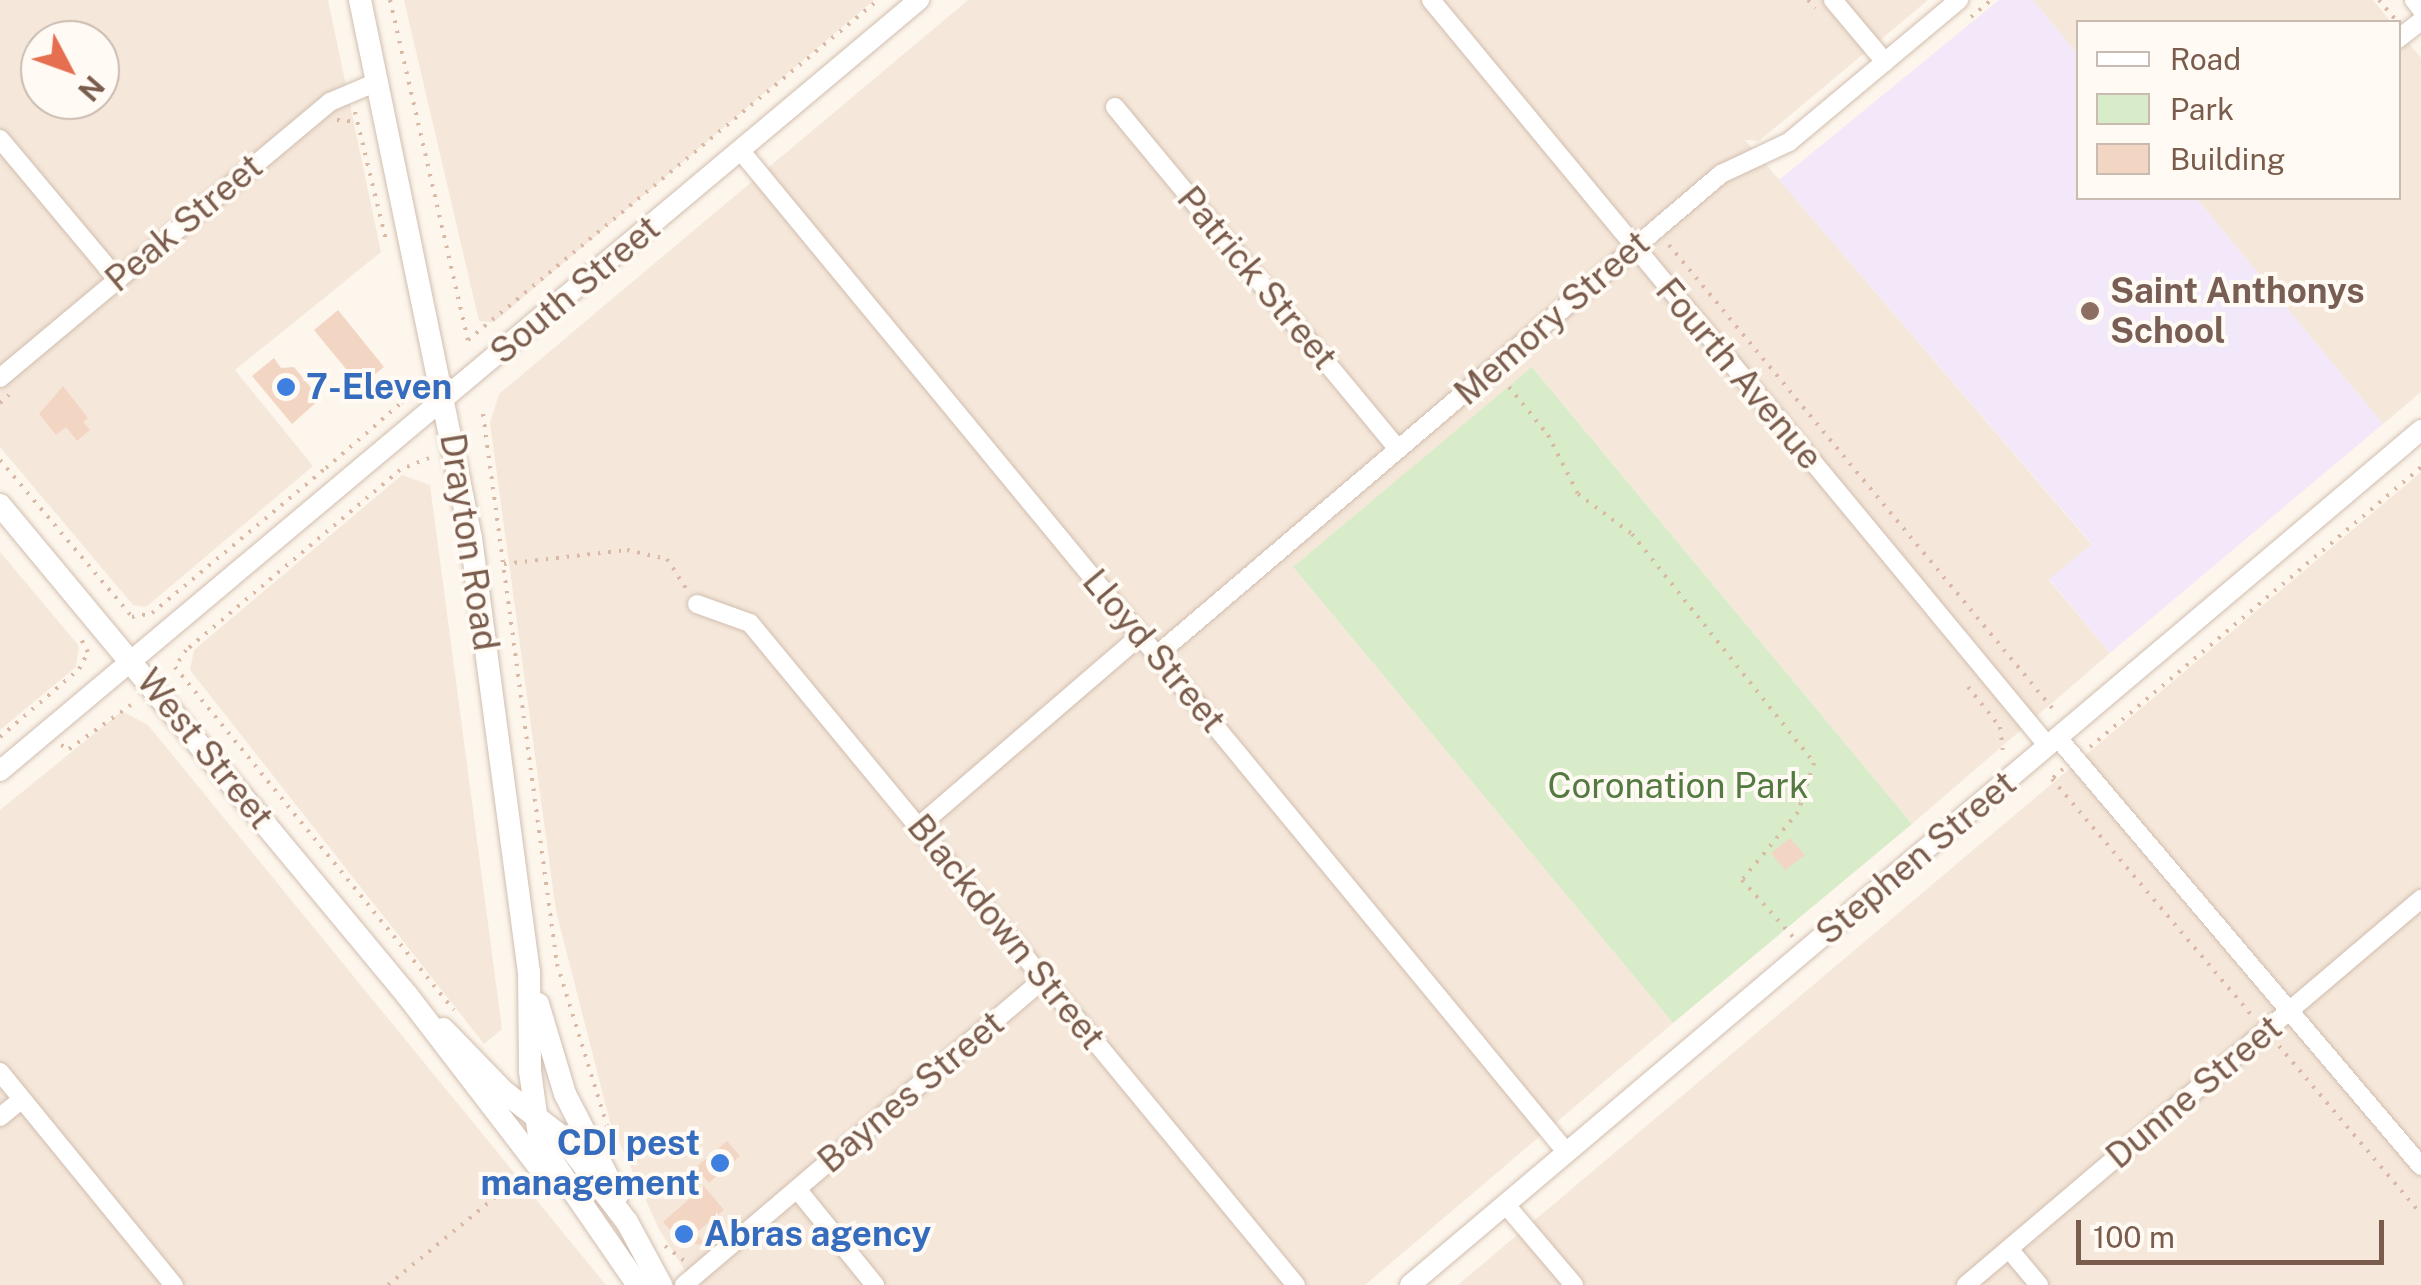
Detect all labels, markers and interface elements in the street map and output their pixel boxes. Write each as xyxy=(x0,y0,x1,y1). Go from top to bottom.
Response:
north arrow xyxy=(20,20,120,120)
legend xyxy=(2076,20,2401,200)
text: Road xyxy=(2170,41,2241,77)
text: N xyxy=(72,70,111,108)
text: Park xyxy=(2170,91,2234,127)
text: Building xyxy=(2170,141,2285,177)
street label: Peak Street xyxy=(97,145,271,301)
street label: Patrick Street xyxy=(1168,178,1346,378)
street label: South Street xyxy=(482,207,668,373)
street label: Memory Street xyxy=(1446,222,1658,414)
street label: Fourth Avenue xyxy=(1647,270,1831,478)
place label: Saint Anthonys School xyxy=(2110,270,2365,352)
marker: Saint Anthonys School xyxy=(2079,300,2101,322)
place label: 7-Eleven xyxy=(306,366,452,408)
marker: 7-Eleven xyxy=(275,376,297,398)
street label: Drayton Road xyxy=(431,430,507,654)
street label: Lloyd Street xyxy=(1074,561,1234,741)
street label: West Street xyxy=(128,661,282,837)
street label: Stephen Street xyxy=(1808,762,2024,954)
park label: Coronation Park xyxy=(1547,765,1809,807)
street label: Blackdown Street xyxy=(899,806,1113,1058)
street label: Baynes Street xyxy=(810,1002,1012,1182)
street label: Dunne Street xyxy=(2098,1007,2290,1177)
place label: CDI pest management xyxy=(481,1122,700,1204)
marker: CDI pest management xyxy=(709,1152,731,1174)
scale bar xyxy=(2081,1200,2388,1262)
place label: Abras agency xyxy=(704,1213,931,1255)
text: 100 m xyxy=(2093,1219,2175,1255)
marker: Abras agency xyxy=(673,1223,695,1245)

